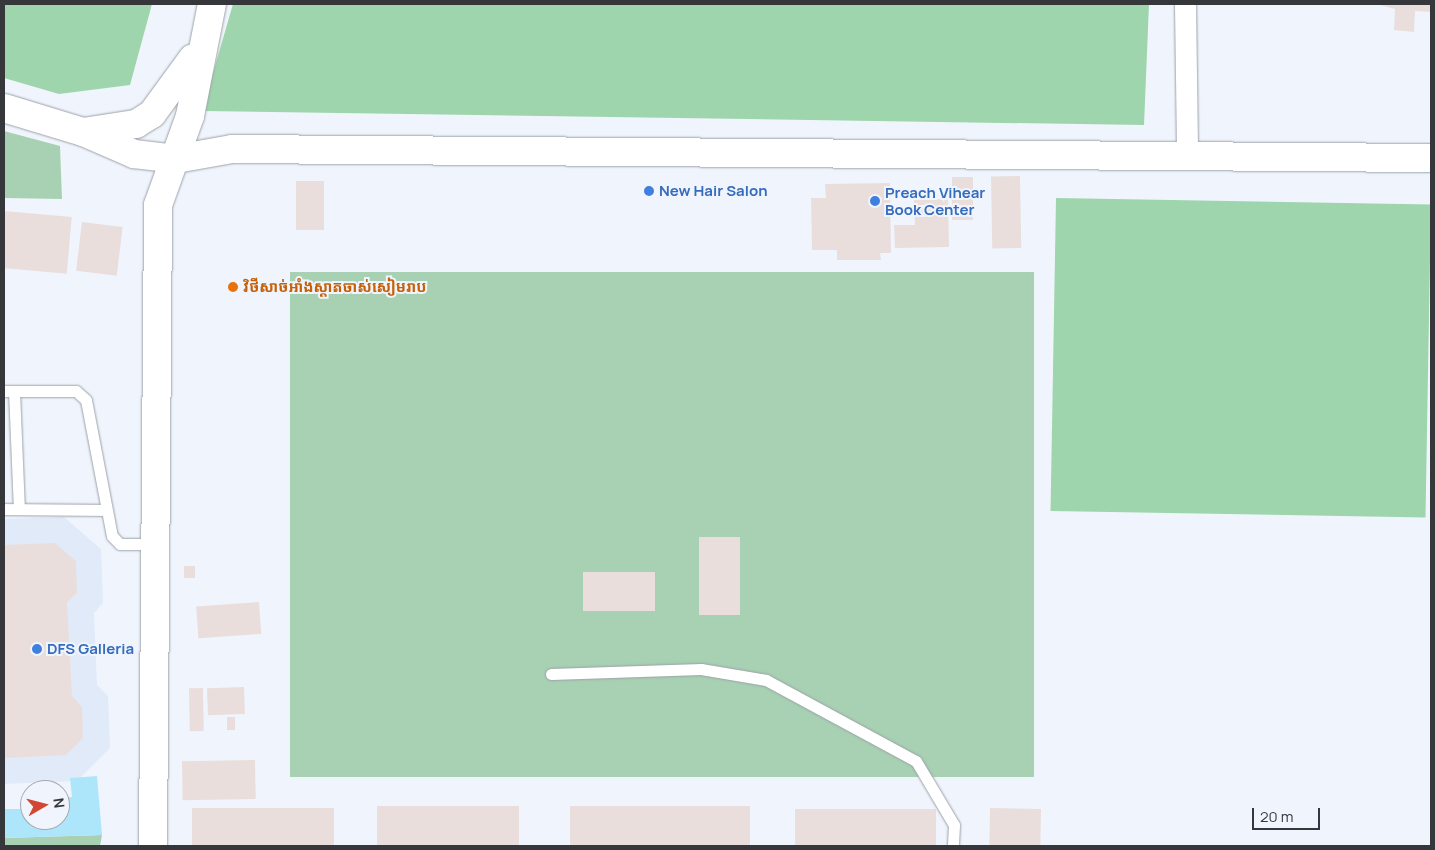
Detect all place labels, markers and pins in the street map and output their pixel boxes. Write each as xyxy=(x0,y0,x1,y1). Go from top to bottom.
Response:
place label: New Hair Salon xyxy=(659,182,768,200)
place label: Preach Vihear Book Center xyxy=(885,183,985,218)
marker: New Hair Salon xyxy=(643,185,655,197)
marker: Preach Vihear Book Center xyxy=(869,195,881,207)
place label: វិថីសាច់អាំងស្តាតចាស់សៀមរាប xyxy=(243,278,426,296)
marker: វិថីសាច់អាំងស្តាតចាស់សៀមរាប xyxy=(227,281,239,293)
place label: DFS Galleria xyxy=(47,640,134,658)
marker: DFS Galleria xyxy=(31,643,43,655)

